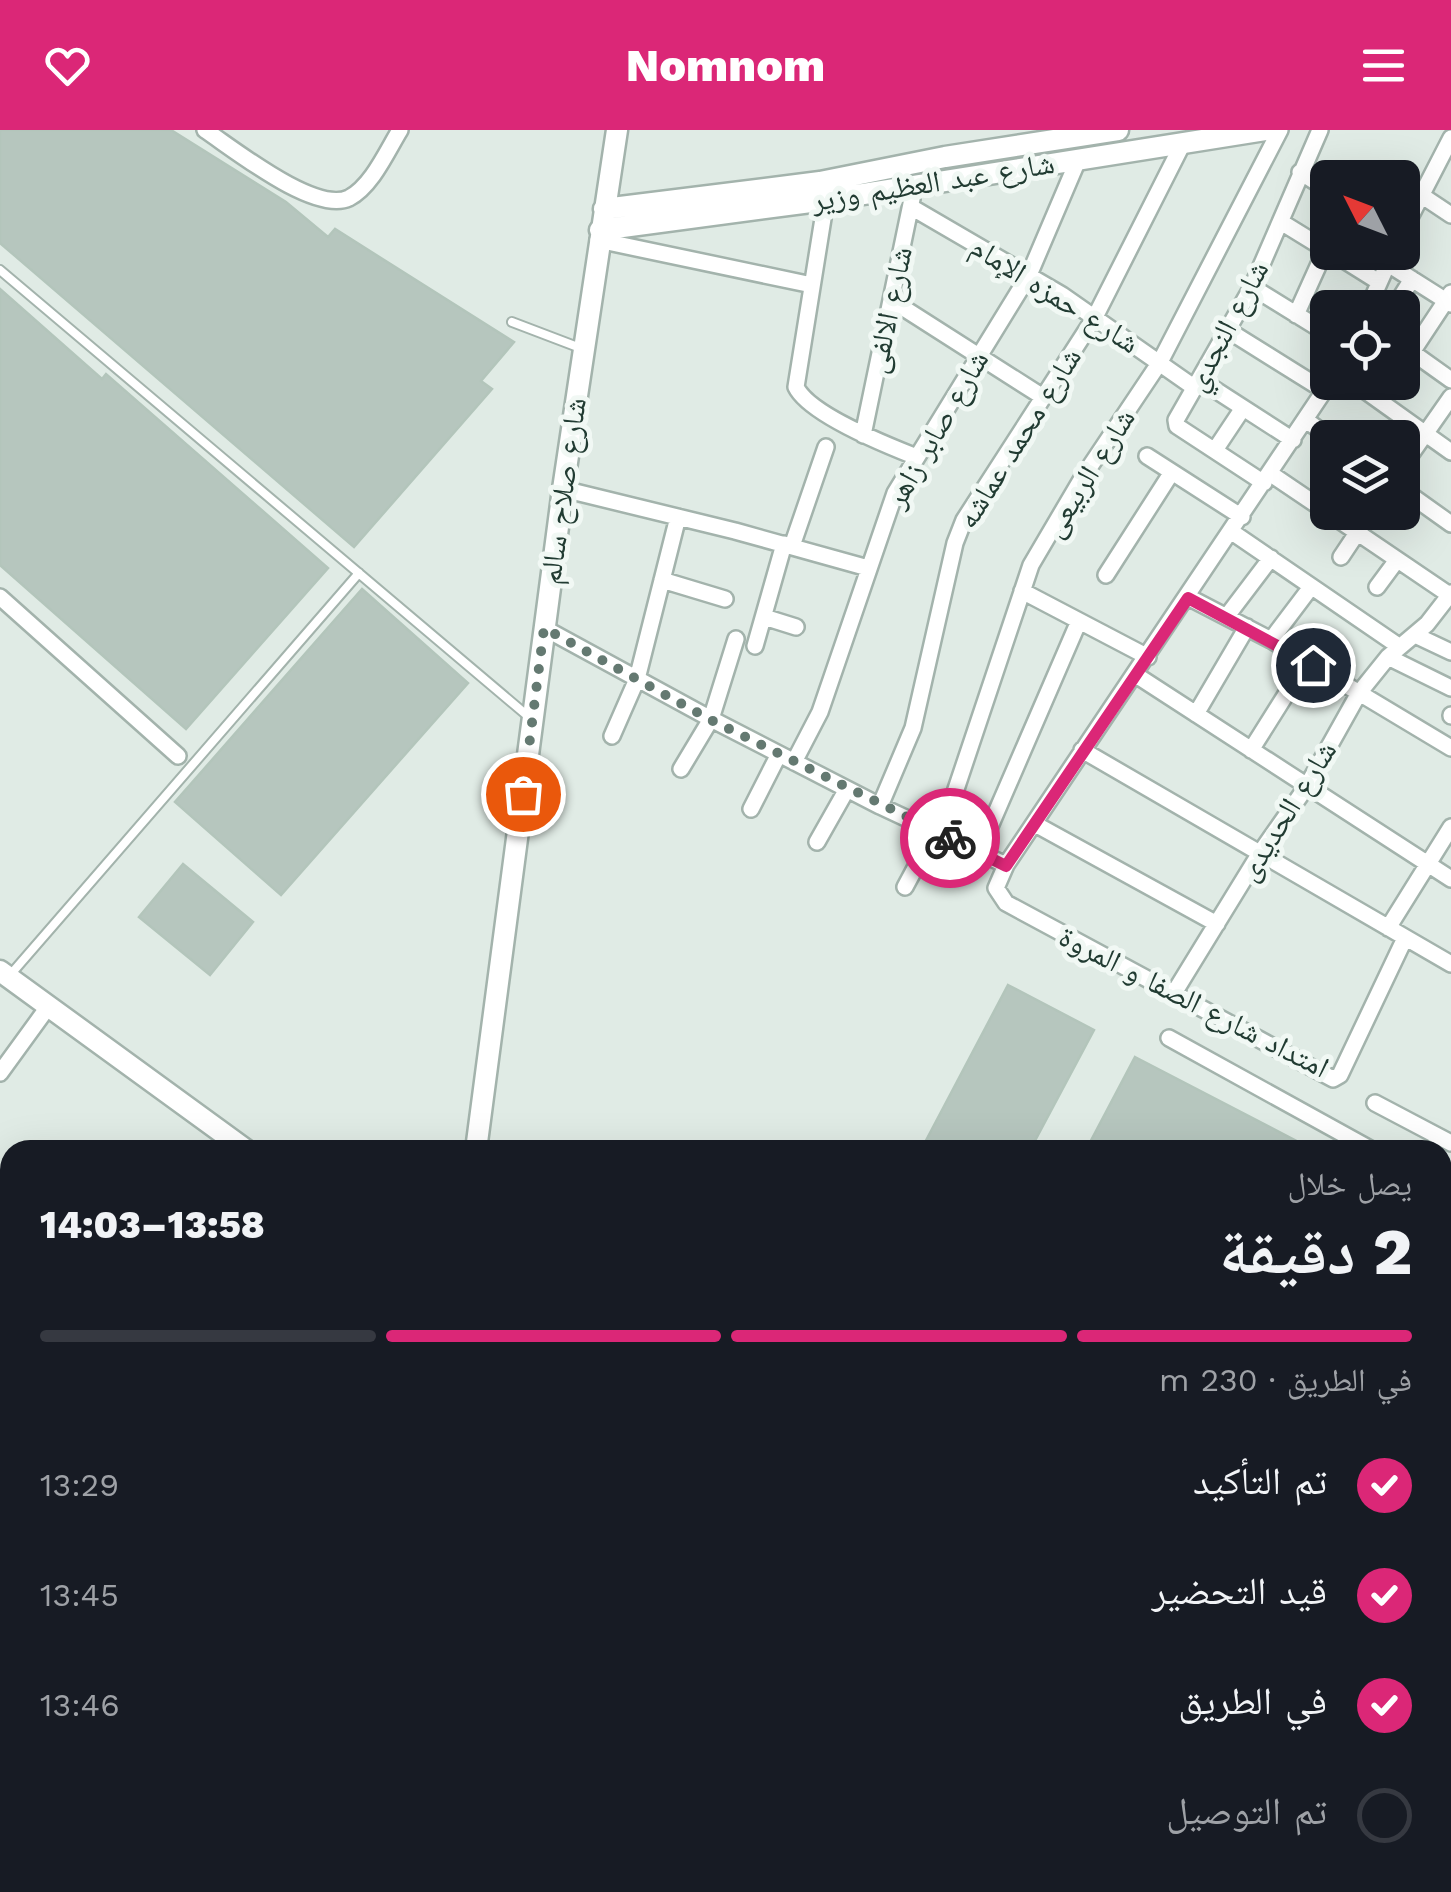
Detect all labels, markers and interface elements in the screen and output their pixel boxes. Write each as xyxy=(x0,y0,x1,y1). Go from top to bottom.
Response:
icon: heart xyxy=(40,38,95,93)
icon: menu xyxy=(1356,38,1411,93)
text: Nomnom xyxy=(626,39,825,92)
street label: شارع عبد العظيم وزير xyxy=(808,145,1057,221)
north arrow xyxy=(1310,160,1420,270)
map controls xyxy=(1310,160,1420,530)
street label: شارع حمزه الإمام xyxy=(964,229,1146,362)
street label: شارع الالفى xyxy=(858,243,921,377)
street label: شارع النجدي xyxy=(1178,255,1281,400)
button: locate xyxy=(1310,290,1420,400)
street label: شارع محمد عماشه xyxy=(949,341,1090,536)
street label: شارع صابر زاهر xyxy=(877,344,997,515)
street label: شارع صلاح سالم xyxy=(532,395,596,587)
street label: شارع الربيعى xyxy=(1035,402,1144,545)
button: layers xyxy=(1310,420,1420,530)
pin xyxy=(1271,623,1356,708)
icon: home xyxy=(1286,638,1341,693)
street label: شارع الحديدى xyxy=(1230,734,1345,888)
pin xyxy=(481,752,566,837)
icon: bag xyxy=(496,767,551,822)
courier xyxy=(900,788,1000,888)
icon: bike xyxy=(923,811,978,866)
street label: امتداد شارع الصفا و المروة xyxy=(1053,918,1335,1087)
text: يصل خلال xyxy=(1287,1165,1412,1203)
text: 13:58–14:03 xyxy=(40,1203,265,1247)
text: 2 دقيقة xyxy=(1219,1214,1412,1290)
text: في الطريق · 230 m xyxy=(1159,1361,1412,1399)
icon: check xyxy=(1357,1458,1412,1513)
text: تم التأكيد xyxy=(1193,1459,1327,1503)
text: 13:29 xyxy=(40,1466,119,1504)
icon: check xyxy=(1357,1568,1412,1623)
text: قيد التحضير xyxy=(1152,1569,1327,1613)
text: 13:45 xyxy=(40,1576,119,1614)
icon: check xyxy=(1357,1678,1412,1733)
text: في الطريق xyxy=(1178,1679,1327,1723)
text: 13:46 xyxy=(40,1686,120,1724)
text: تم التوصيل xyxy=(1166,1789,1327,1833)

